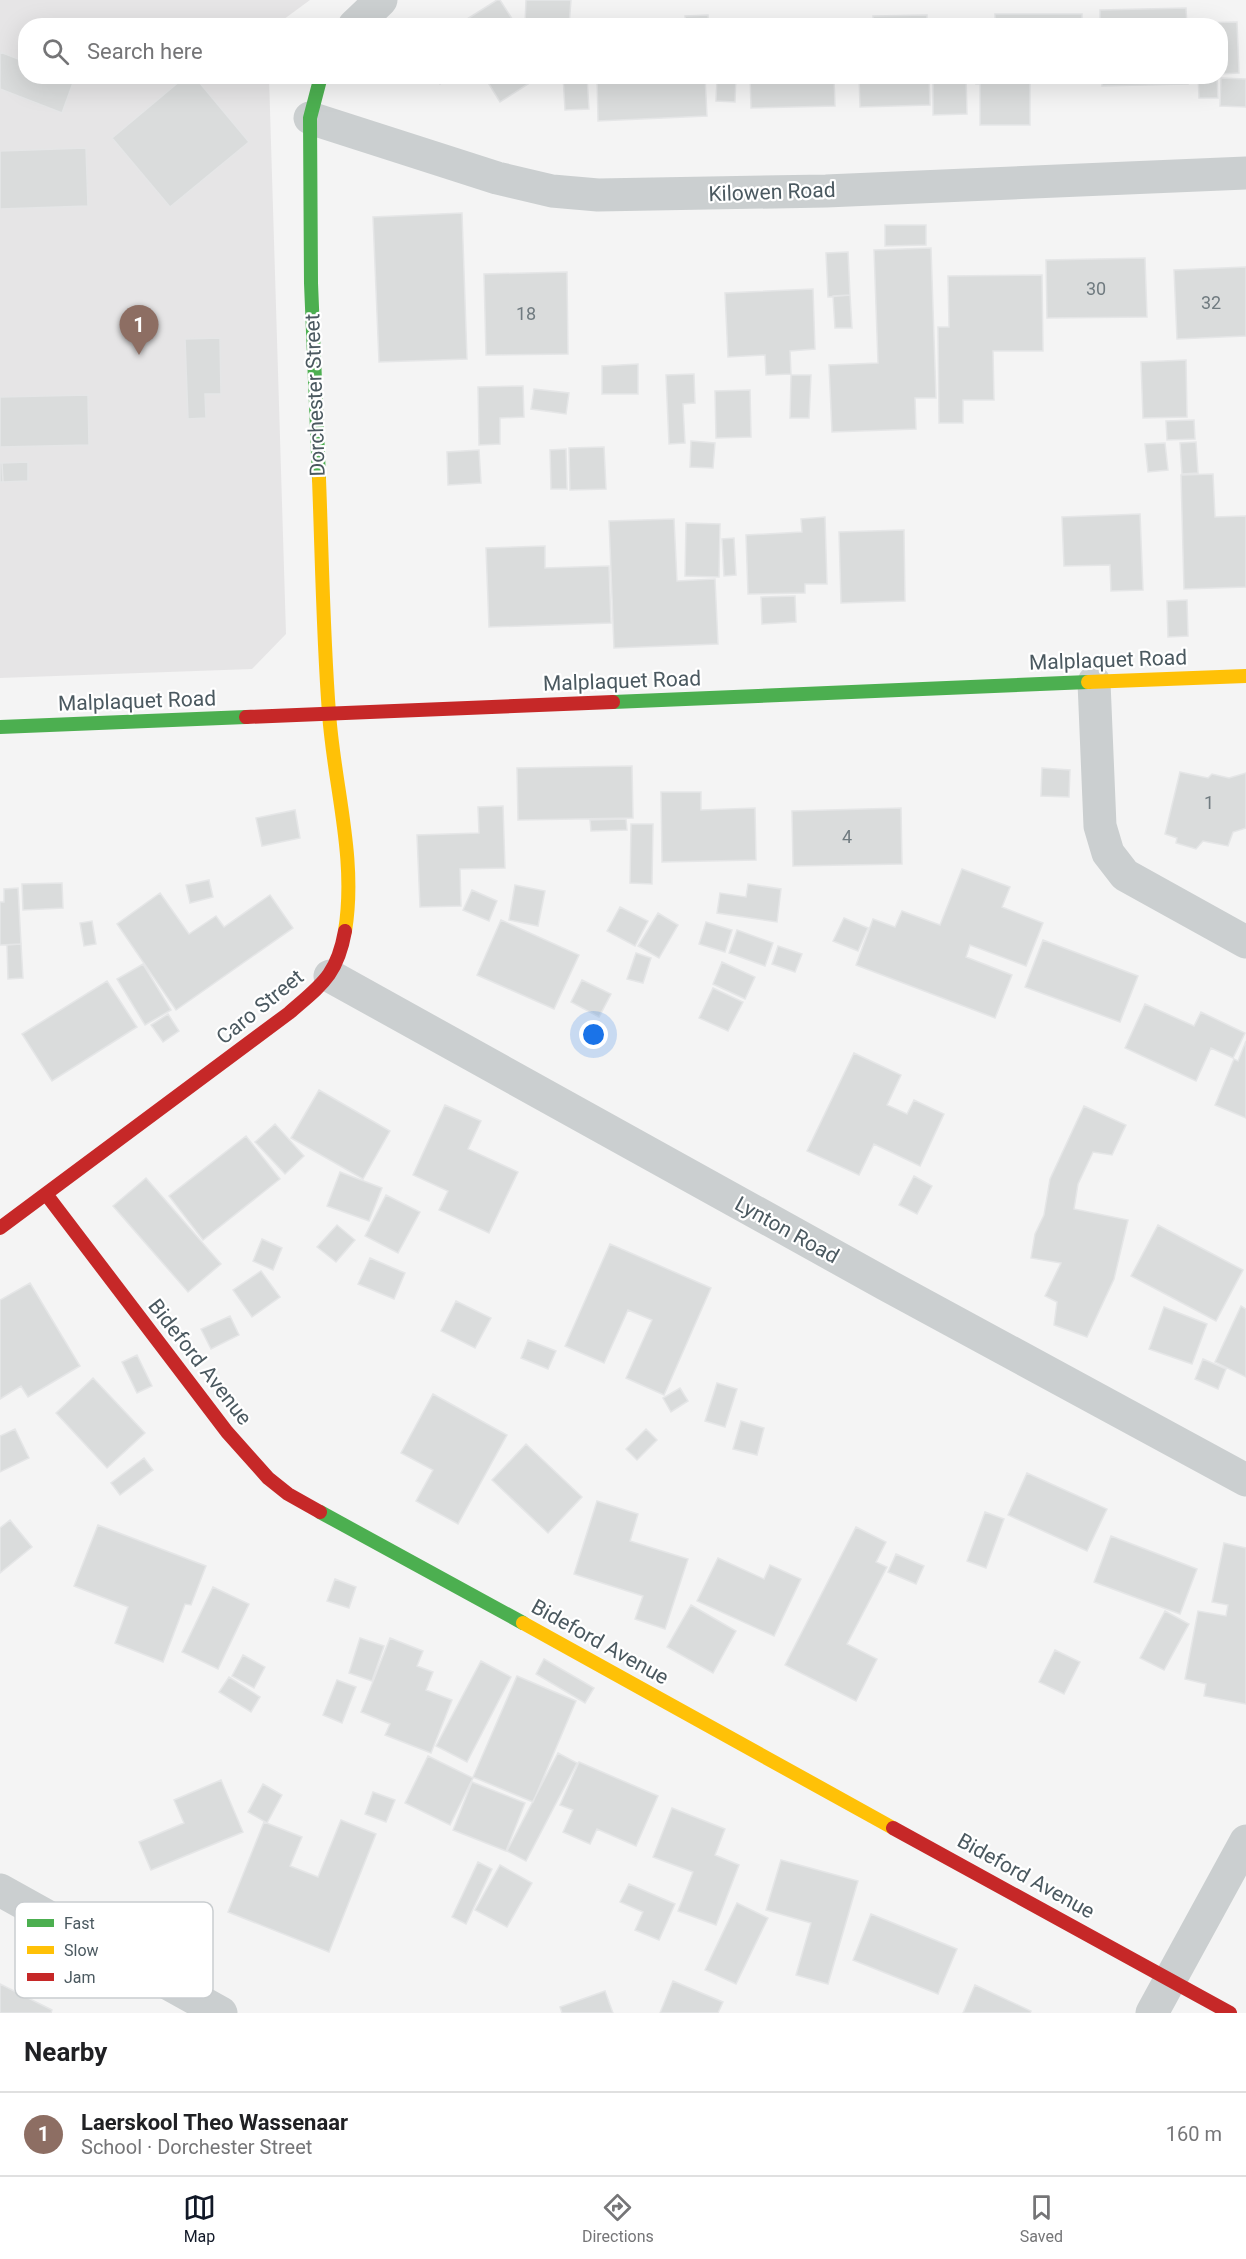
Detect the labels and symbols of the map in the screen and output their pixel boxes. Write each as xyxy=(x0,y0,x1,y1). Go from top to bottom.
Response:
street label: Kilowen Road xyxy=(708,178,836,206)
house number: 30 xyxy=(1086,278,1106,299)
house number: 32 xyxy=(1201,292,1221,313)
house number: 18 xyxy=(516,303,536,324)
pin: 1 xyxy=(120,306,158,355)
street label: Dorchester Street xyxy=(300,313,330,477)
street label: Malplaquet Road xyxy=(1029,645,1187,675)
street label: Malplaquet Road xyxy=(543,666,701,696)
street label: Malplaquet Road xyxy=(58,686,216,716)
house number: 1 xyxy=(1204,792,1214,813)
house number: 4 xyxy=(842,826,852,847)
street label: Caro Street xyxy=(212,965,308,1049)
your location xyxy=(579,1020,608,1049)
street label: Lynton Road xyxy=(731,1192,843,1268)
street label: Bideford Avenue xyxy=(143,1294,257,1430)
street label: Bideford Avenue xyxy=(527,1594,673,1690)
street label: Bideford Avenue xyxy=(953,1828,1099,1924)
legend xyxy=(15,1902,213,1998)
text: Fast xyxy=(64,1914,95,1933)
text: Slow xyxy=(64,1941,99,1960)
text: Jam xyxy=(64,1968,96,1987)

